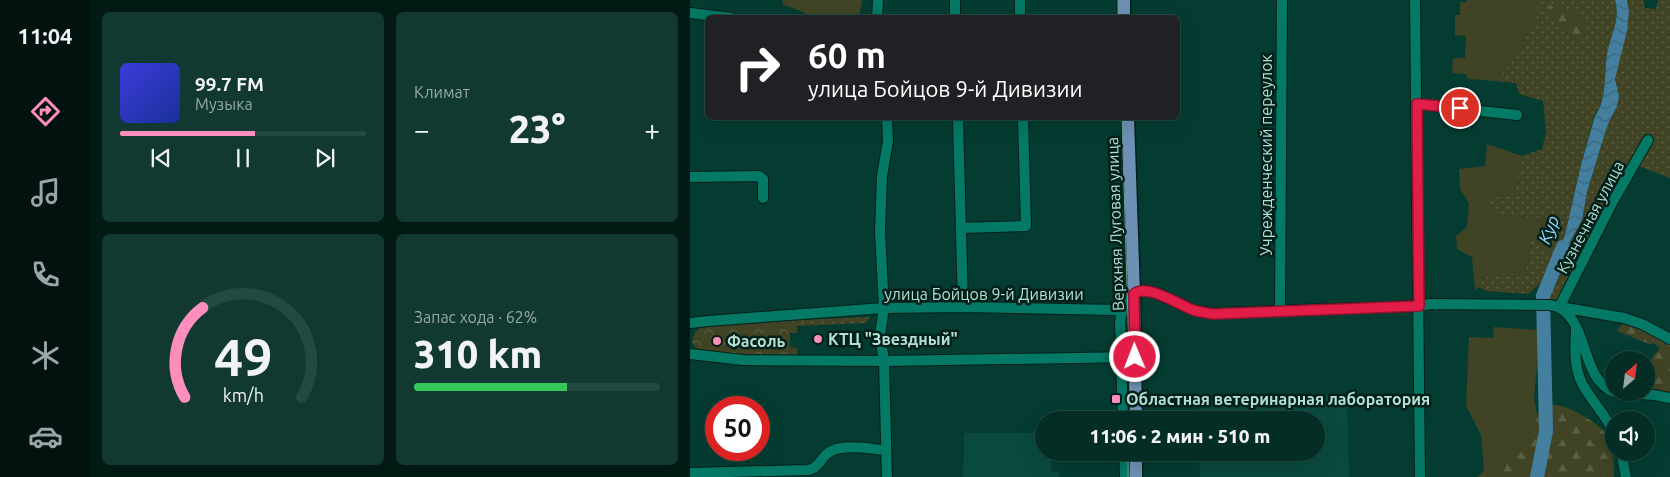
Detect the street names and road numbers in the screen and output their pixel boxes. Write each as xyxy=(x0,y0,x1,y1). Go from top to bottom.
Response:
street label: Учрежденческий переулок xyxy=(1257,54,1275,256)
street label: Верхняя Луговая улица xyxy=(1103,137,1127,311)
street label: Кузнечная улица xyxy=(1553,158,1627,276)
street label: улица Бойцов 9-й Дивизии xyxy=(884,285,1084,303)

